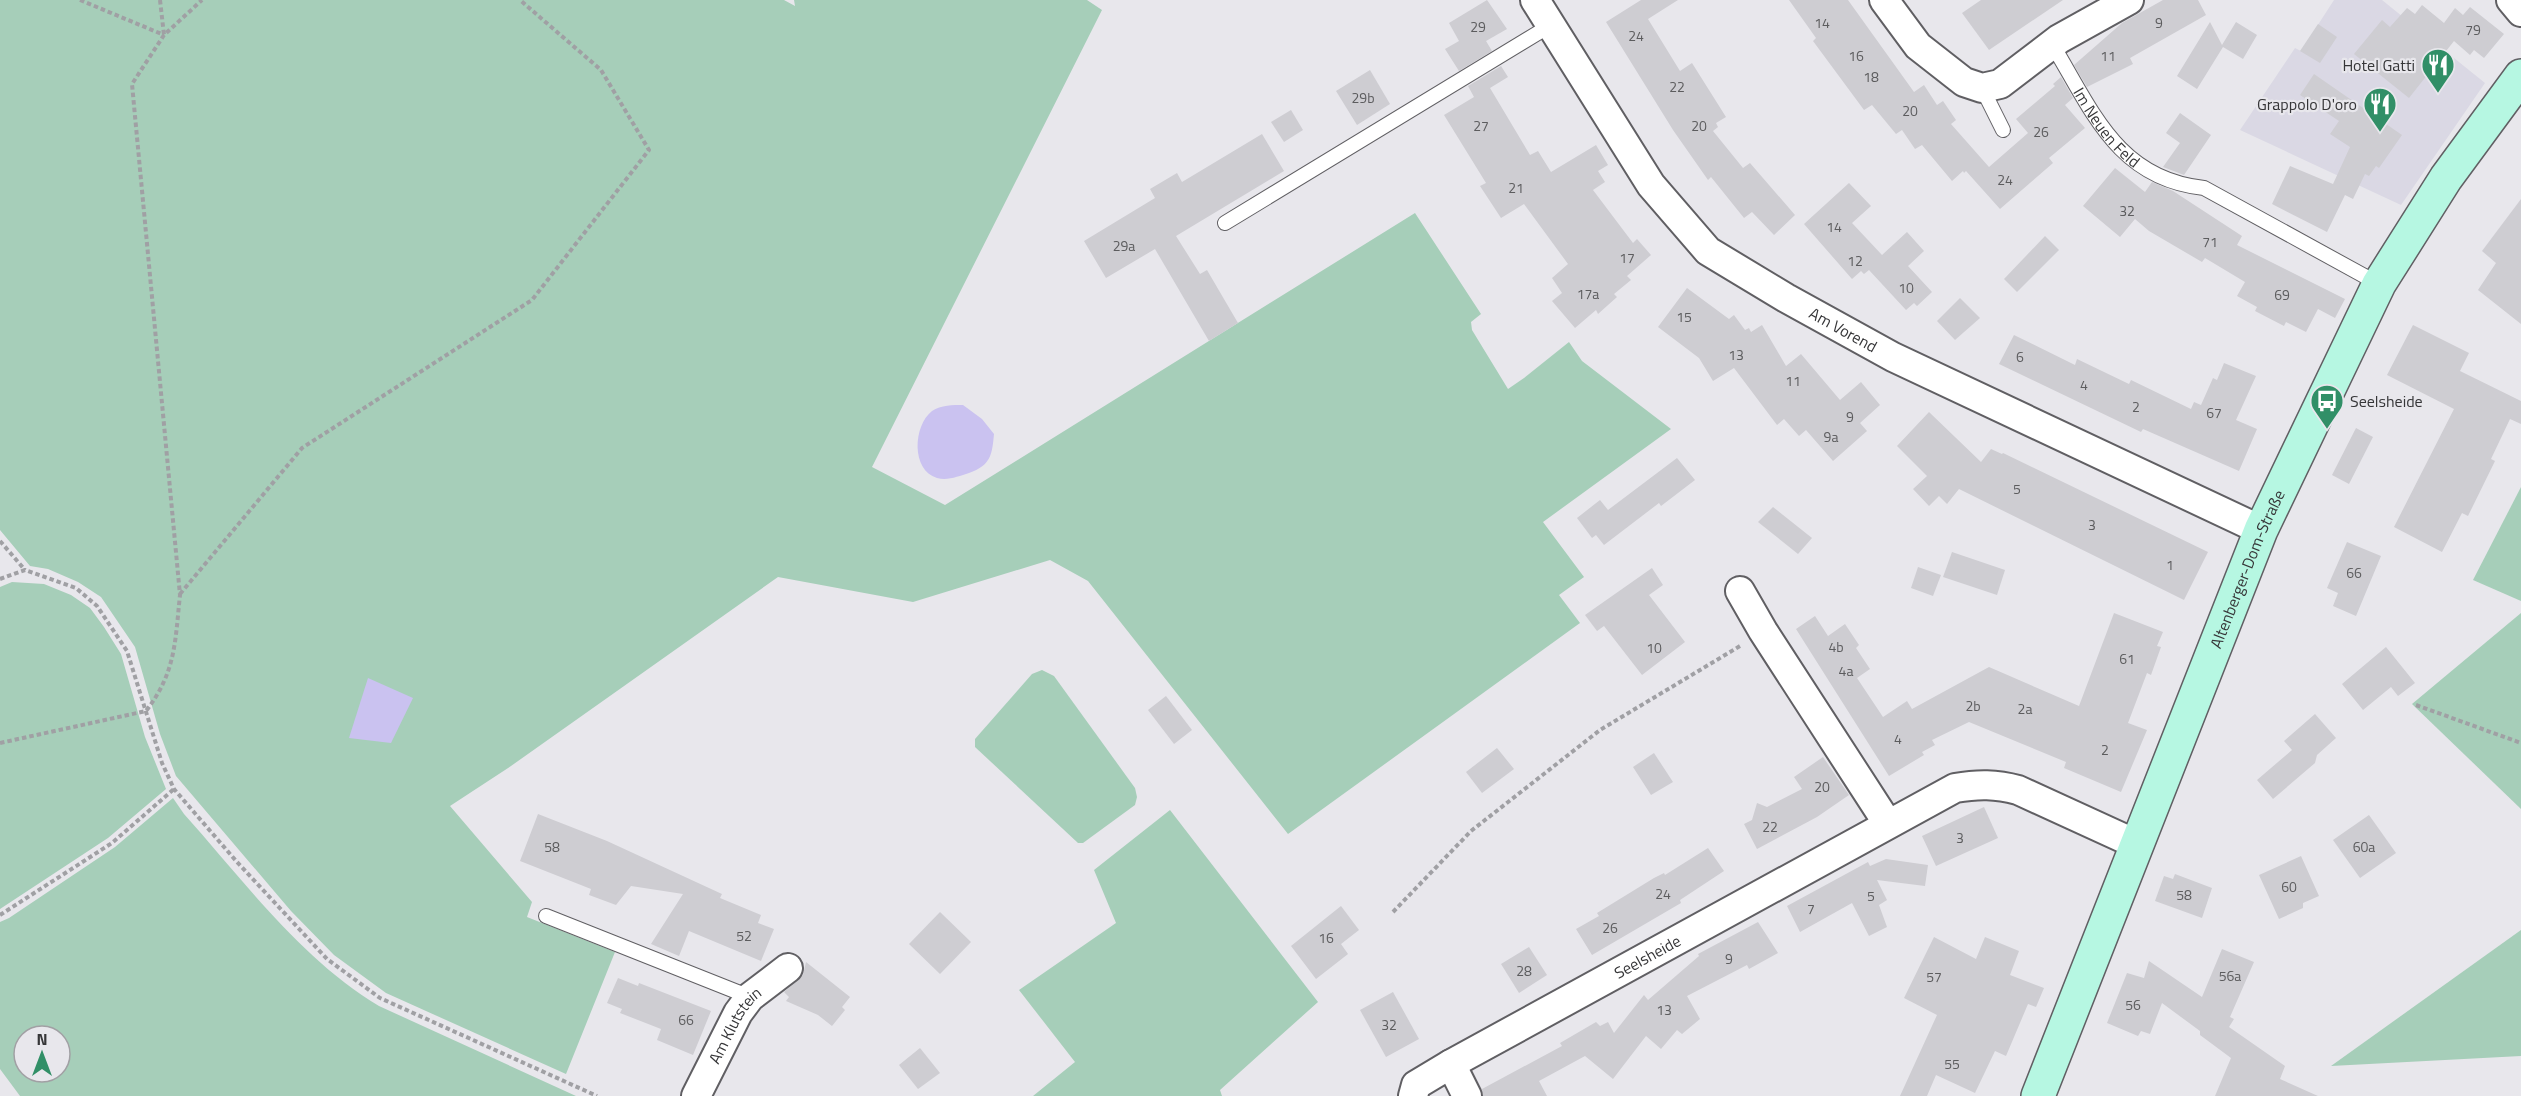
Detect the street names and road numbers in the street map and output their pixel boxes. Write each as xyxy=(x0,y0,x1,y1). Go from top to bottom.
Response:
street label: Im Neuen Feld xyxy=(2067,83,2145,173)
street label: Am Vorend xyxy=(1805,301,1882,358)
street label: Altenberger-Dom-Straße xyxy=(2204,486,2291,652)
street label: Seelsheide xyxy=(1610,929,1685,985)
street label: Am Klutstein xyxy=(702,981,766,1068)

